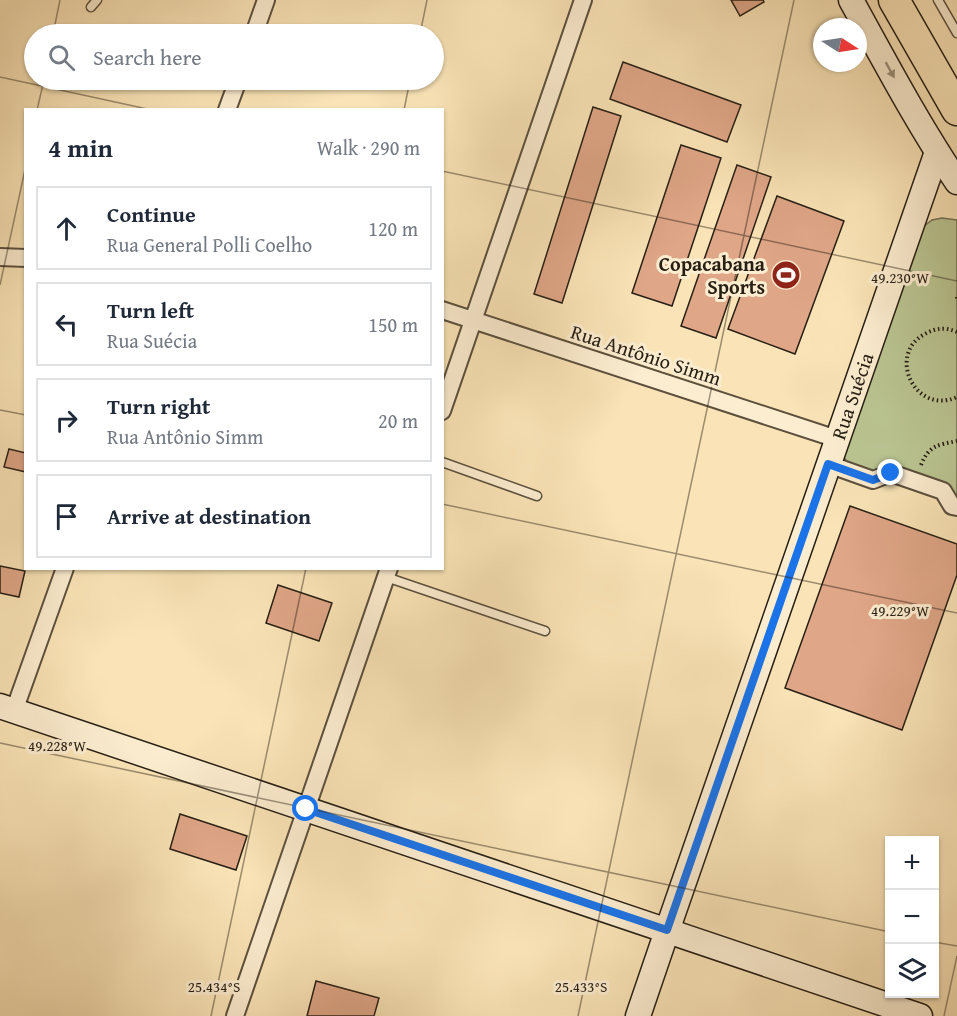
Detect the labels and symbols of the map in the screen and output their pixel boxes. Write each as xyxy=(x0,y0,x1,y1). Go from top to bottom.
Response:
north arrow xyxy=(813,18,867,72)
one-way arrow xyxy=(885,62,895,79)
place label: Copacabana Sports xyxy=(659,249,766,301)
sports icon: Copacabana Sports xyxy=(770,259,802,291)
text: 49.230°W xyxy=(871,267,929,288)
street label: Rua Antônio Simm xyxy=(567,317,726,393)
street label: Rua Suécia xyxy=(823,348,881,443)
route end xyxy=(877,459,903,485)
text: 49.229°W xyxy=(871,600,929,621)
text: 49.228°W xyxy=(28,735,86,756)
route start xyxy=(292,795,318,821)
text: 25.434°S xyxy=(188,976,240,997)
text: 25.433°S xyxy=(555,976,607,997)

